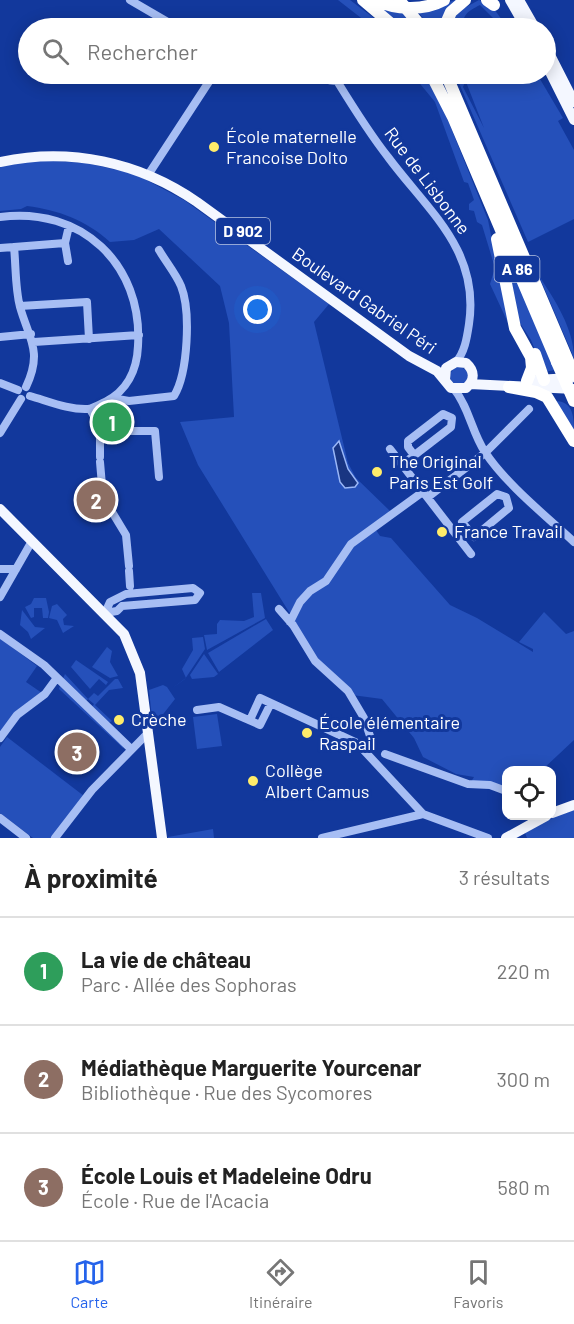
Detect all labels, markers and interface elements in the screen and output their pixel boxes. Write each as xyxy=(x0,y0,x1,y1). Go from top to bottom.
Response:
search box xyxy=(18,18,556,84)
icon: search xyxy=(39,35,72,68)
text: Rechercher xyxy=(87,38,198,64)
street label: Rue de Lisbonne xyxy=(380,122,475,238)
place label: École maternelle Francoise Dolto xyxy=(226,125,357,168)
marker: École maternelle Francoise Dolto xyxy=(207,140,221,154)
road number: D 902 xyxy=(216,218,270,244)
street label: Boulevard Gabriel Péri xyxy=(288,242,441,358)
road number: A 86 xyxy=(494,256,540,282)
your location xyxy=(243,295,272,324)
pin: 1 xyxy=(92,400,132,444)
place label: The Original Paris Est Golf xyxy=(389,450,493,493)
marker: The Original Paris Est Golf xyxy=(370,465,384,479)
pin: 2 xyxy=(76,478,116,522)
place label: France Travail xyxy=(454,520,563,542)
marker: France Travail xyxy=(435,525,449,539)
place label: Crèche xyxy=(131,708,187,730)
place label: École élémentaire Raspail xyxy=(319,711,460,754)
marker: Crèche xyxy=(112,713,126,727)
marker: École élémentaire Raspail xyxy=(300,726,314,740)
pin: 3 xyxy=(58,730,97,774)
place label: Collège Albert Camus xyxy=(265,759,370,802)
map controls xyxy=(502,766,556,820)
button: locate xyxy=(502,766,556,820)
marker: Collège Albert Camus xyxy=(246,774,260,788)
text: À proximité xyxy=(24,862,158,893)
text: 3 résultats xyxy=(459,865,550,889)
text: La vie de château xyxy=(81,946,251,972)
text: 1 xyxy=(40,959,47,983)
text: 220 m xyxy=(497,959,550,983)
text: Parc · Allée des Sophoras xyxy=(81,972,297,996)
text: Médiathèque Marguerite Yourcenar xyxy=(81,1054,421,1080)
text: 2 xyxy=(38,1067,49,1091)
text: 300 m xyxy=(497,1067,550,1091)
text: Bibliothèque · Rue des Sycomores xyxy=(81,1080,372,1104)
text: École Louis et Madeleine Odru xyxy=(81,1162,372,1188)
text: 3 xyxy=(38,1175,49,1199)
text: 580 m xyxy=(497,1175,550,1199)
text: École · Rue de l'Acacia xyxy=(81,1188,269,1212)
tab: Carte xyxy=(70,1256,108,1311)
tab: Itinéraire xyxy=(249,1256,313,1311)
tab: Favoris xyxy=(453,1256,504,1311)

